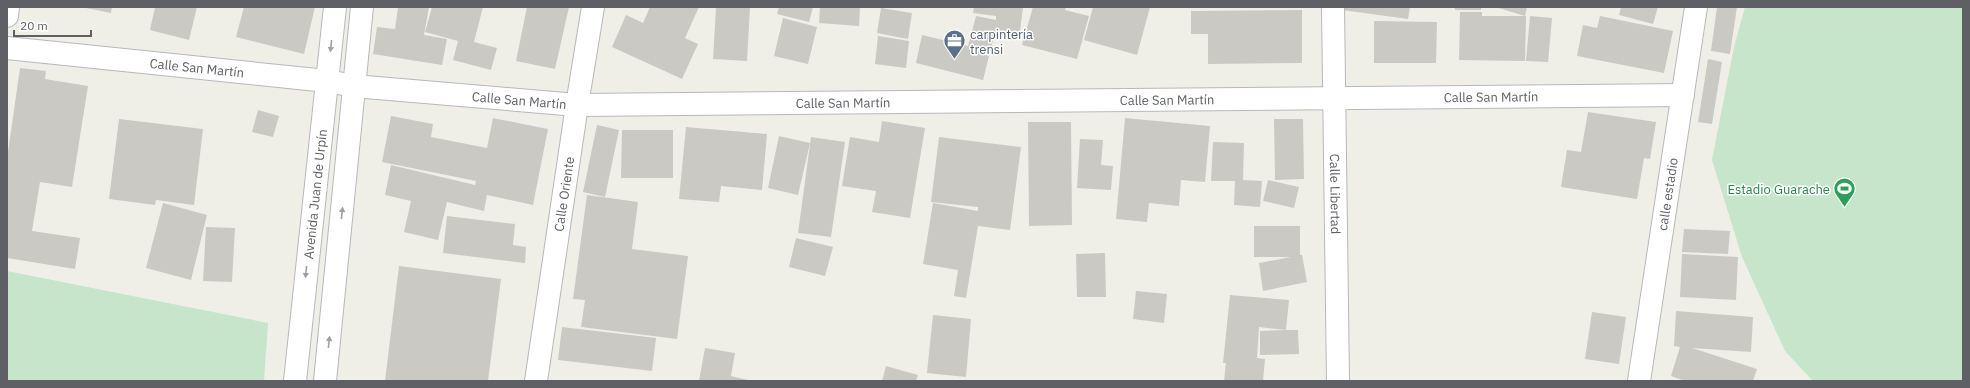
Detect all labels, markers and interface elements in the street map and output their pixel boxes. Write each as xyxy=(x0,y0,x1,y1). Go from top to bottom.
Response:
scale bar xyxy=(14,12,91,38)
text: 20 m xyxy=(20,18,48,33)
place label: carpintería trensi xyxy=(970,26,1033,58)
office icon: carpintería trensi xyxy=(941,28,967,61)
one-way arrow xyxy=(328,40,334,52)
street label: Calle San Martín xyxy=(149,55,245,81)
street label: Calle San Martín xyxy=(471,88,567,113)
street label: Calle San Martín xyxy=(1444,88,1538,106)
street label: Calle San Martín xyxy=(1120,91,1215,109)
street label: Calle San Martín xyxy=(796,94,891,112)
street label: Avenida Juan de Urpín xyxy=(300,128,331,260)
street label: Calle Libertad xyxy=(1326,154,1344,234)
street label: Calle Oriente xyxy=(550,155,578,233)
street label: calle estadio xyxy=(1654,156,1682,232)
sports icon: Estadio Guarache xyxy=(1832,176,1858,209)
place label: Estadio Guarache xyxy=(1727,181,1830,198)
one-way arrow xyxy=(339,207,345,219)
one-way arrow xyxy=(303,266,310,279)
one-way arrow xyxy=(326,336,332,348)

